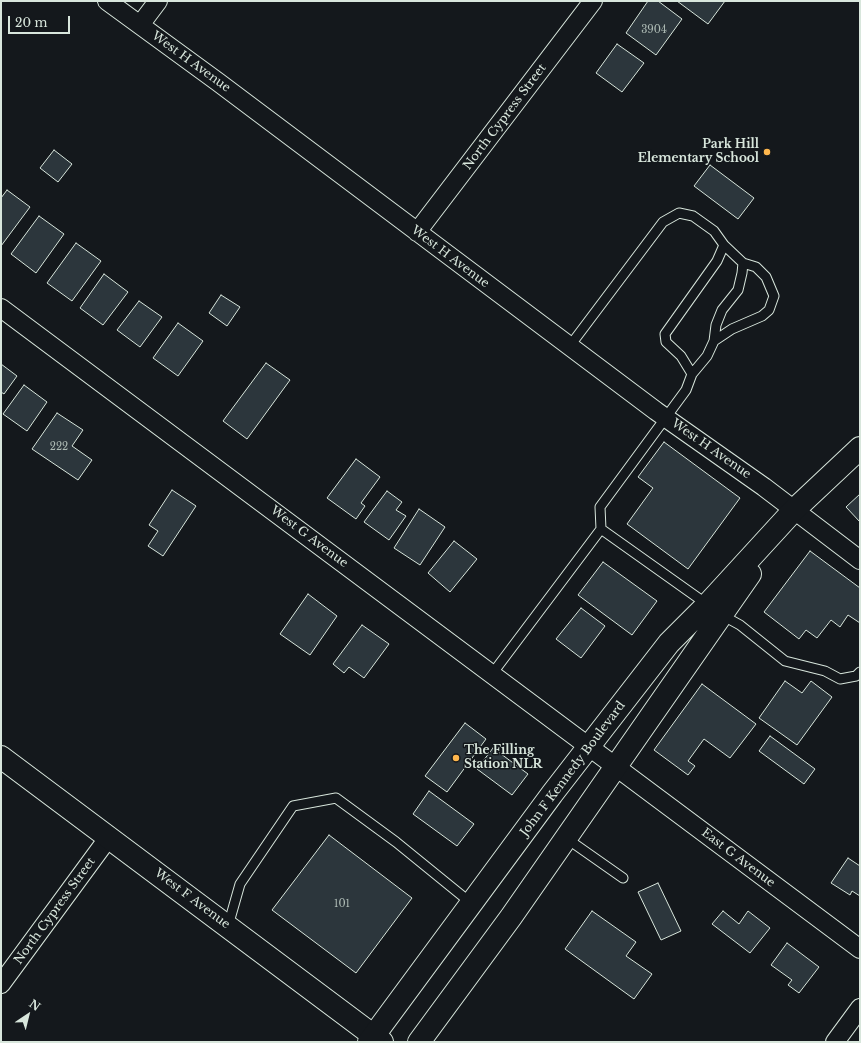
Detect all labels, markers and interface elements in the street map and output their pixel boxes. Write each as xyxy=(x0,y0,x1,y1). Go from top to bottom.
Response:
scale bar xyxy=(10,8,72,34)
text: 20 m xyxy=(15,15,47,30)
house number: 3904 xyxy=(641,24,667,36)
street label: West H Avenue xyxy=(149,29,233,95)
street label: North Cypress Street xyxy=(461,61,549,173)
place label: Park Hill Elementary School xyxy=(638,138,759,166)
marker: Park Hill Elementary School xyxy=(762,147,772,157)
street label: West H Avenue xyxy=(408,223,492,291)
street label: West H Avenue xyxy=(668,416,754,482)
house number: 222 xyxy=(50,441,68,453)
street label: West G Avenue xyxy=(268,503,350,571)
street label: John F Kennedy Boulevard xyxy=(517,699,629,839)
place label: The Filling Station NLR xyxy=(464,744,542,772)
marker: The Filling Station NLR xyxy=(451,753,461,763)
street label: East G Avenue xyxy=(698,826,778,890)
street label: North Cypress Street xyxy=(11,855,99,967)
street label: West F Avenue xyxy=(151,866,233,932)
house number: 101 xyxy=(334,898,350,910)
north arrow xyxy=(8,995,48,1035)
text: N xyxy=(27,996,43,1014)

